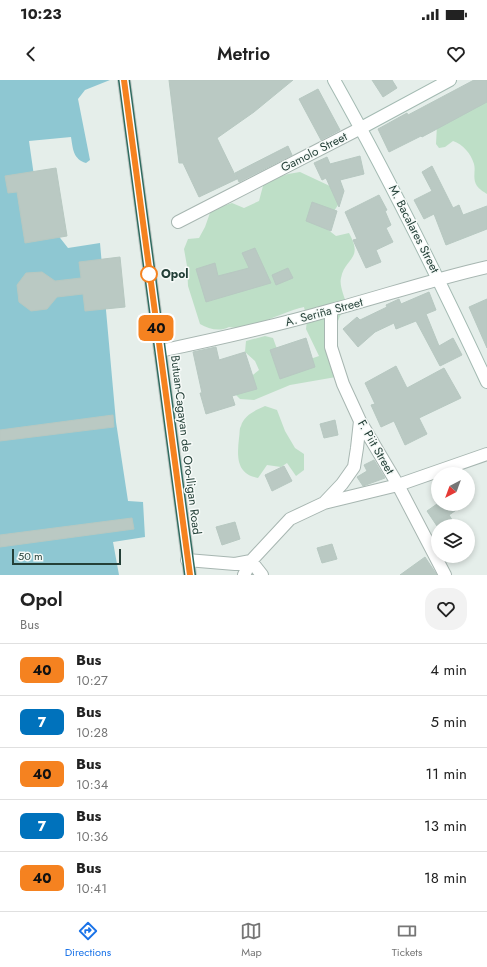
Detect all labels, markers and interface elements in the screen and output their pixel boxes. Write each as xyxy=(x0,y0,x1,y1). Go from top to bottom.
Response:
text: 10:23 xyxy=(20,3,62,25)
text: Metrio xyxy=(217,41,270,67)
icon: back xyxy=(20,43,42,65)
icon: heart xyxy=(445,43,467,65)
street label: Gamolo Street xyxy=(278,127,351,176)
street label: M. Bacalares Street xyxy=(384,182,444,276)
marker: Opol xyxy=(140,265,158,283)
place label: Opol xyxy=(161,265,189,283)
street label: A. Seriña Street xyxy=(283,293,365,331)
line badge: 40 xyxy=(138,315,174,341)
text: 40 xyxy=(146,318,166,338)
street label: Butuan-Cagayan de Oro-Iligan Road xyxy=(166,354,206,536)
street label: F. Piit Street xyxy=(353,416,399,478)
north arrow xyxy=(431,467,475,511)
map controls xyxy=(431,467,475,563)
button: layers xyxy=(431,519,475,563)
scale bar xyxy=(12,547,121,566)
text: 50 m xyxy=(18,548,43,564)
text: Opol xyxy=(20,586,63,613)
button: heart xyxy=(425,588,467,630)
text: Bus xyxy=(20,615,39,634)
text: Bus xyxy=(76,649,101,671)
text: 4 min xyxy=(430,659,467,681)
text: 40 xyxy=(32,660,52,680)
text: 10:27 xyxy=(76,671,108,690)
text: Bus xyxy=(76,701,101,723)
text: 5 min xyxy=(431,711,467,733)
text: 7 xyxy=(38,712,46,732)
text: 10:28 xyxy=(76,723,108,742)
text: Bus xyxy=(76,753,101,775)
text: 11 min xyxy=(426,763,467,785)
text: 40 xyxy=(32,764,52,784)
text: 10:34 xyxy=(76,775,108,794)
text: Bus xyxy=(76,805,101,827)
text: 13 min xyxy=(424,815,467,837)
text: 7 xyxy=(38,816,46,836)
text: 10:36 xyxy=(76,827,108,846)
text: Bus xyxy=(76,857,101,879)
text: 18 min xyxy=(424,867,467,889)
text: 40 xyxy=(32,868,52,888)
text: 10:41 xyxy=(76,879,107,898)
tab: Directions xyxy=(65,920,111,960)
tab: Map xyxy=(240,920,262,960)
tab: Tickets xyxy=(392,920,422,960)

